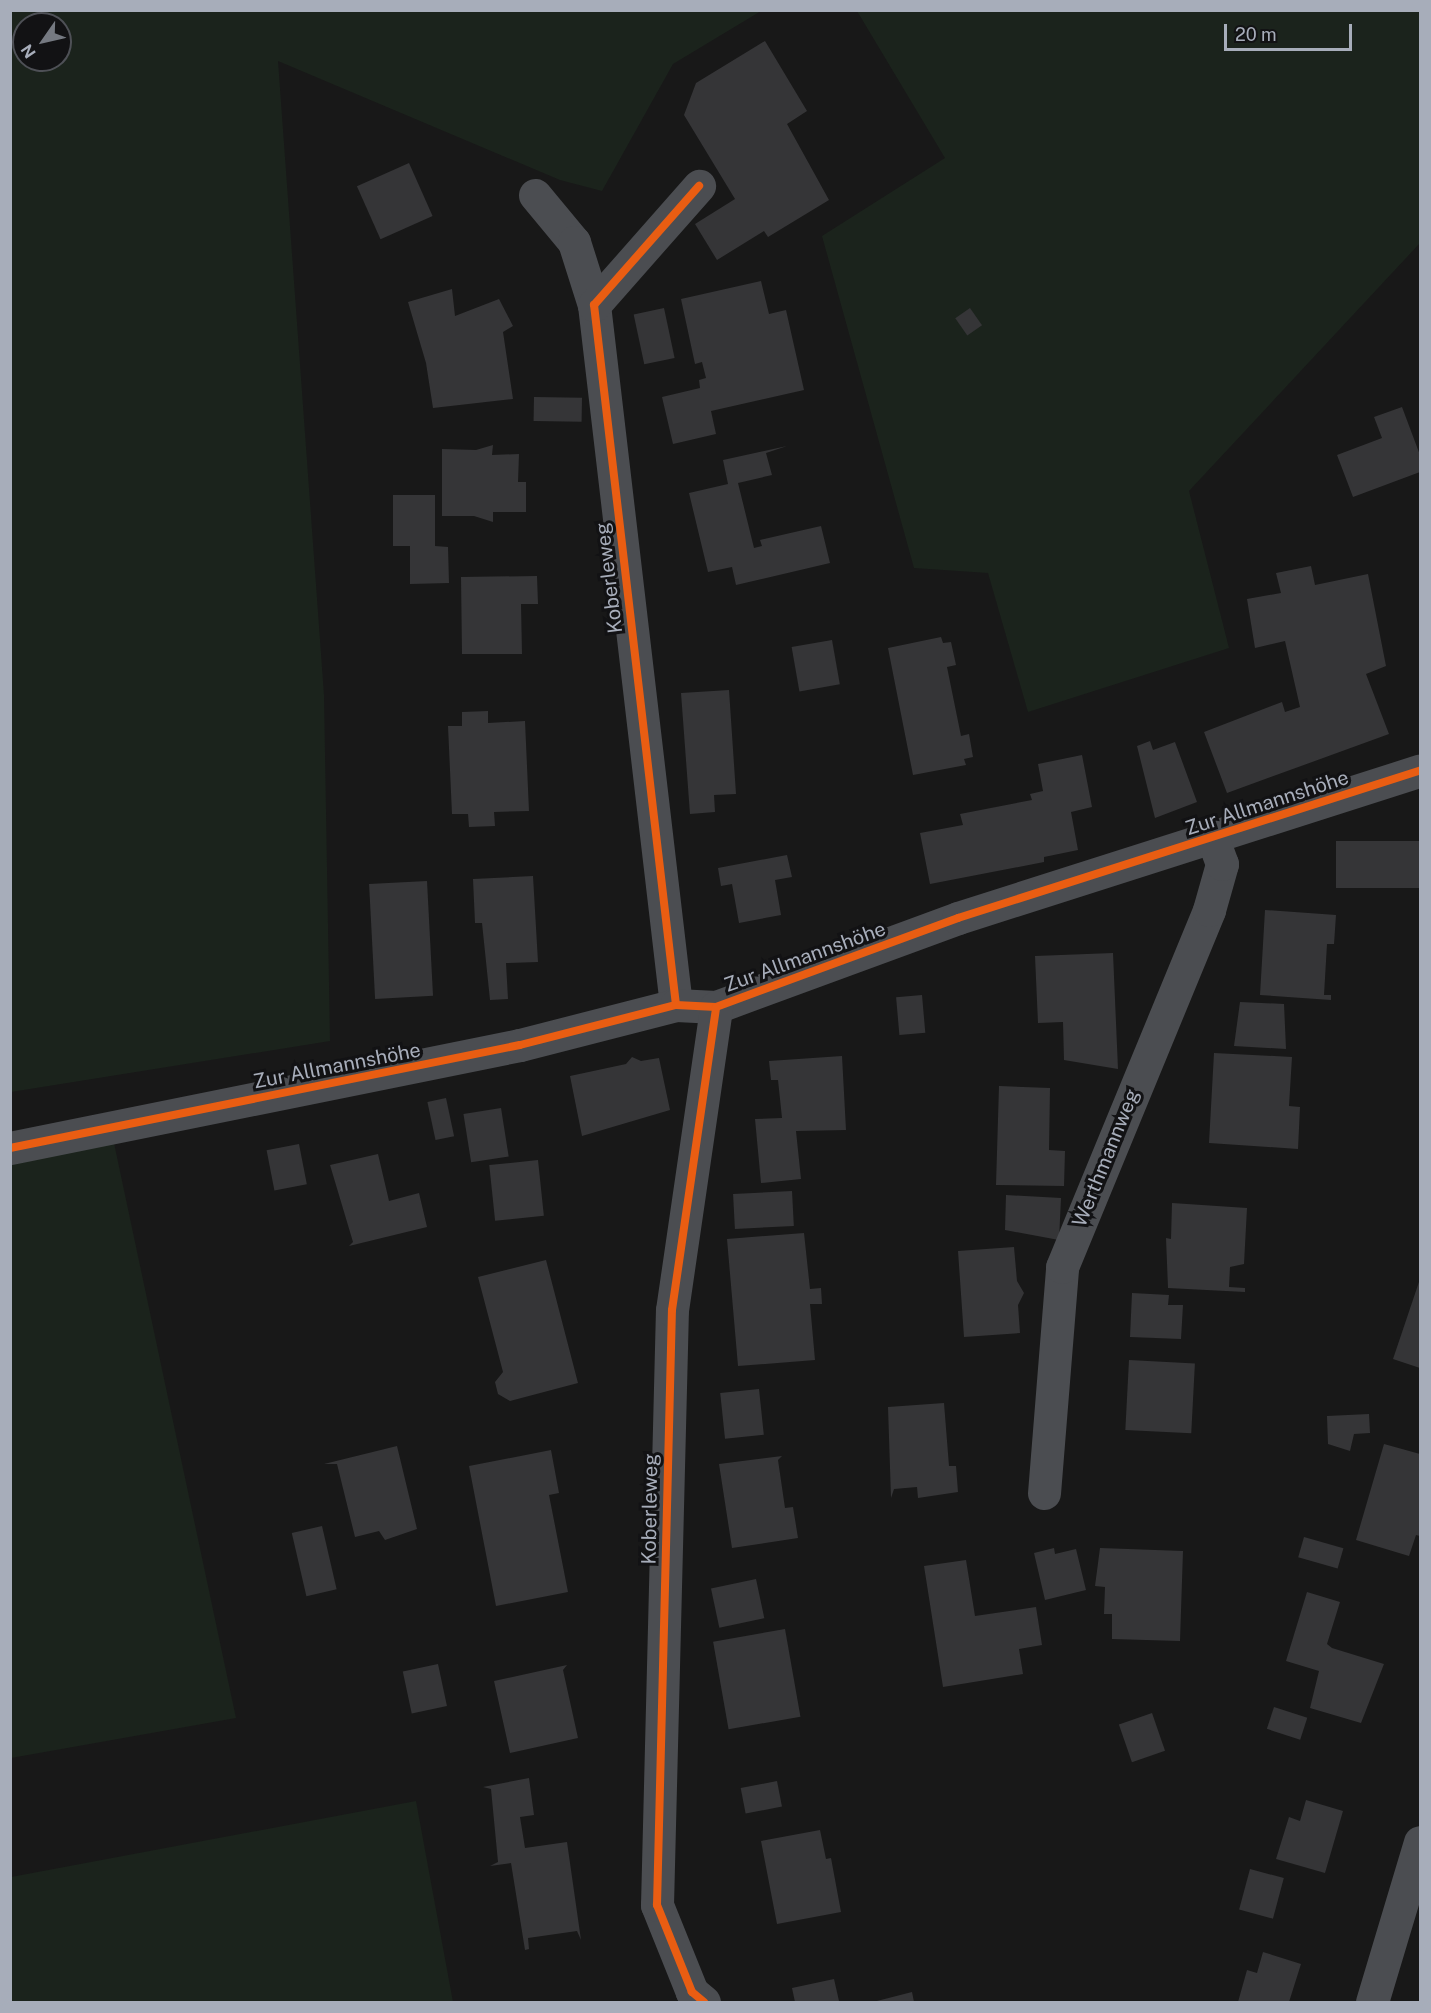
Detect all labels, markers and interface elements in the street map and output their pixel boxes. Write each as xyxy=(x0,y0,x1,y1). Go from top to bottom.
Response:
north arrow xyxy=(12,12,72,72)
scale bar xyxy=(1227,12,1354,50)
text: 20 m xyxy=(1235,24,1277,45)
text: N xyxy=(17,41,40,62)
street label: Koberleweg xyxy=(590,521,628,635)
street label: Zur Allmannshöhe xyxy=(1182,765,1352,841)
street label: Zur Allmannshöhe xyxy=(721,917,889,997)
street label: Zur Allmannshöhe xyxy=(251,1038,423,1094)
street label: Werthmannweg xyxy=(1067,1086,1145,1230)
street label: Koberleweg xyxy=(637,1453,663,1565)

